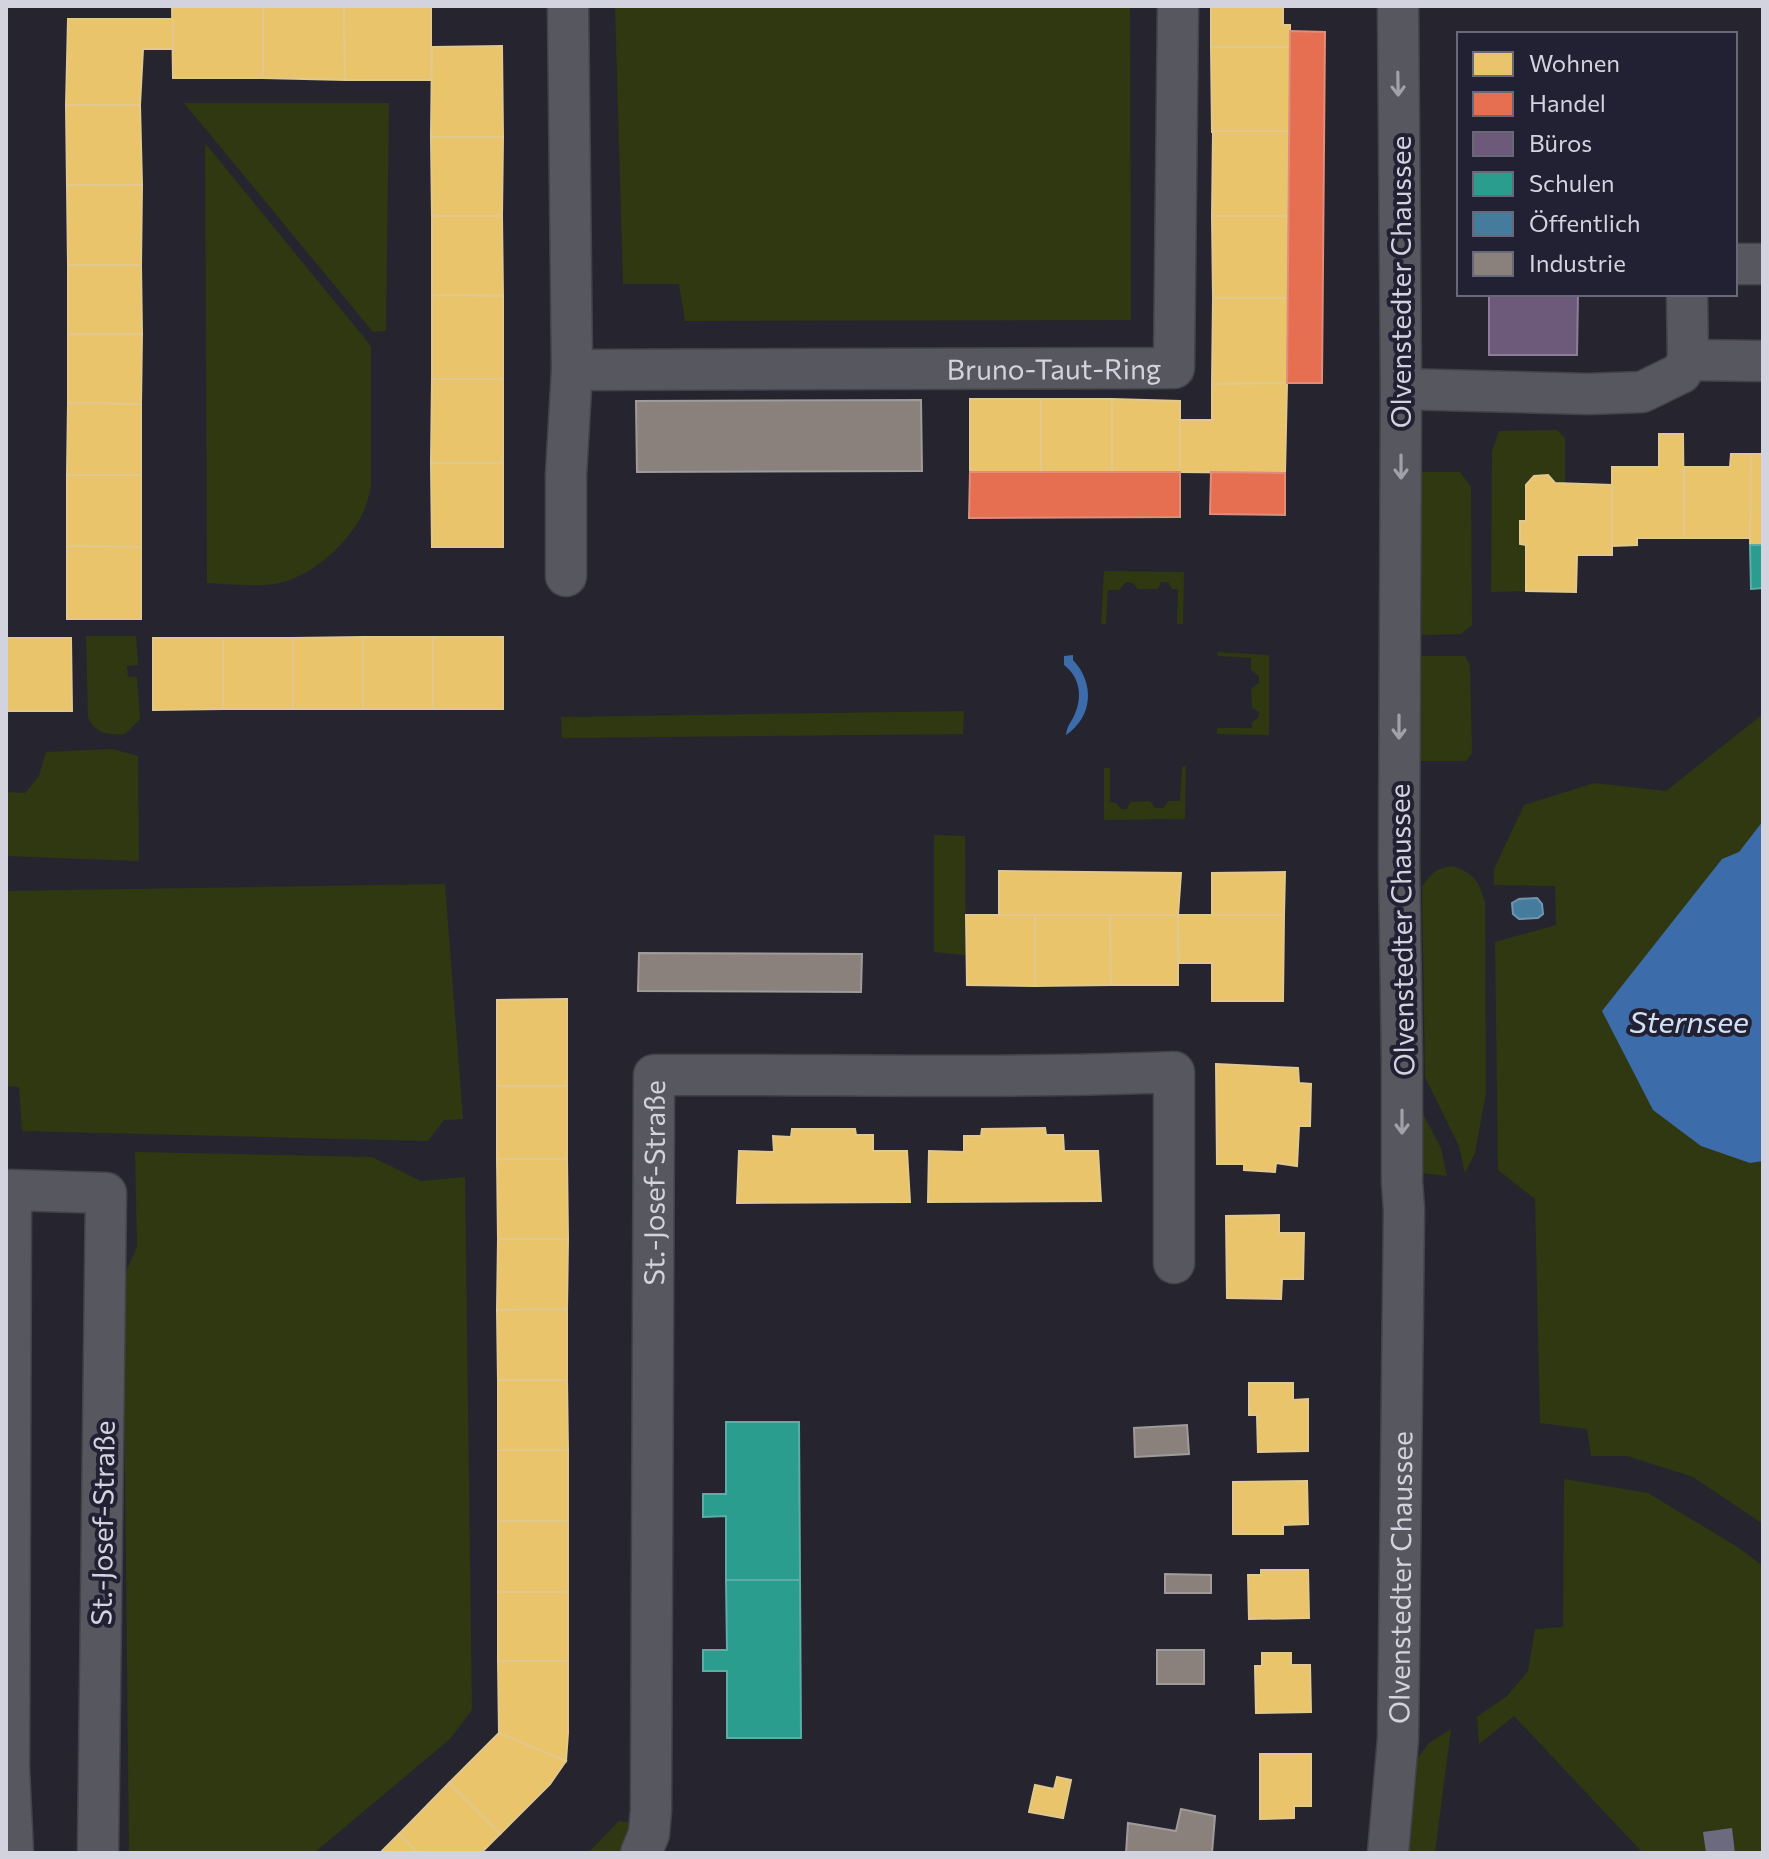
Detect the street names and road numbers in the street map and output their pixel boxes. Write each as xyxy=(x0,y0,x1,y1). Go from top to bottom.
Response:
street label: Olvenstedter Chaussee xyxy=(1383,136,1417,428)
street label: Bruno-Taut-Ring xyxy=(947,351,1161,386)
street label: Olvenstedter Chaussee xyxy=(1381,783,1421,1077)
street label: St.-Josef-Straße xyxy=(636,1080,671,1285)
street label: St.-Josef-Straße xyxy=(83,1420,121,1626)
street label: Olvenstedter Chaussee xyxy=(1381,1431,1418,1724)

